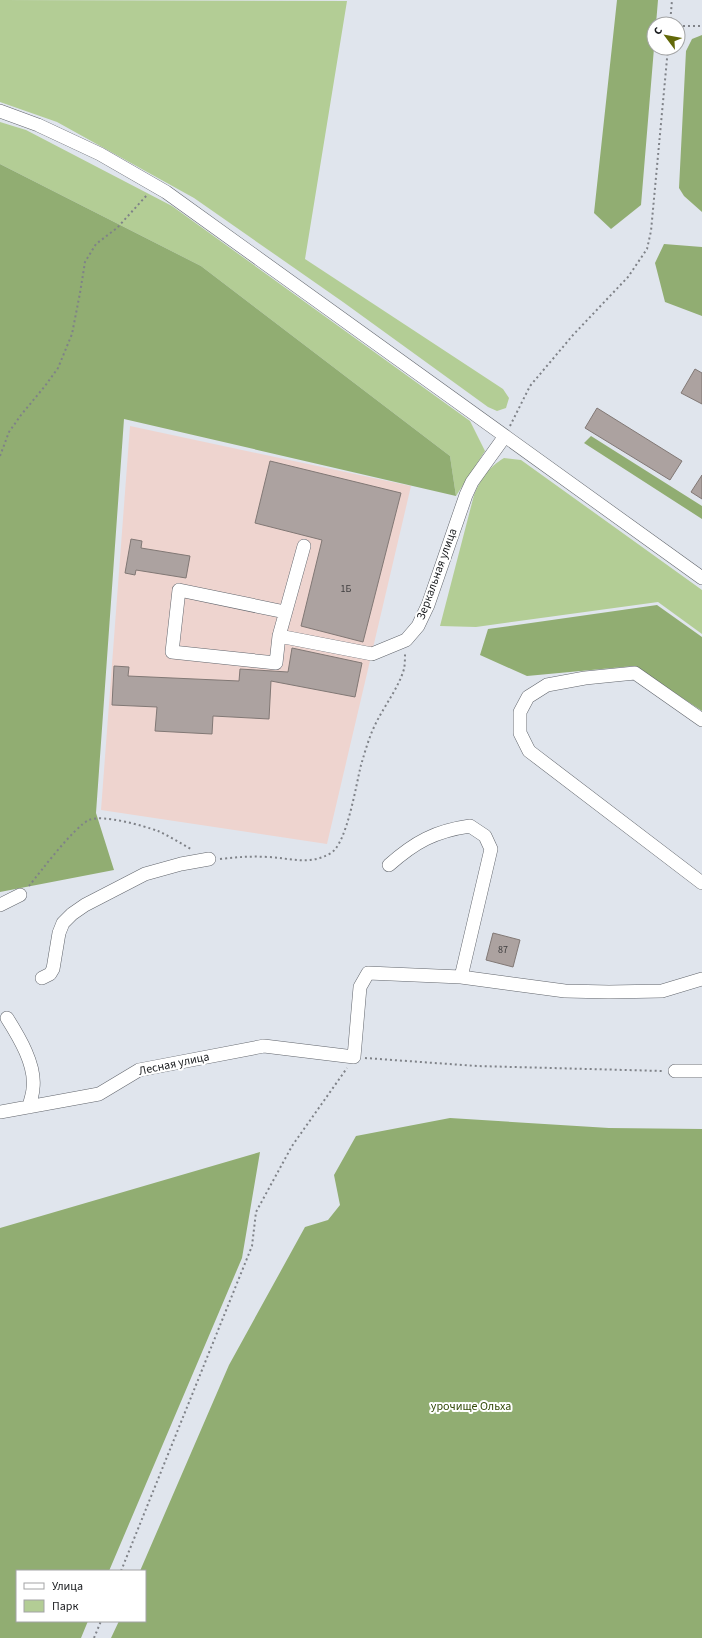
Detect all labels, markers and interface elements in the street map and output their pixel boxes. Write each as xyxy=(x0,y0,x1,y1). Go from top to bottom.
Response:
north arrow xyxy=(646,16,686,56)
text: С xyxy=(650,24,666,38)
street label: Зеркальная улица xyxy=(413,526,461,622)
house number: 1Б xyxy=(341,582,352,596)
house number: 87 xyxy=(498,943,508,957)
street label: Лесная улица xyxy=(137,1048,211,1080)
park label: урочище Ольха xyxy=(431,1398,511,1415)
legend xyxy=(16,1570,146,1622)
text: Улица xyxy=(52,1578,83,1595)
text: Парк xyxy=(52,1598,78,1615)

